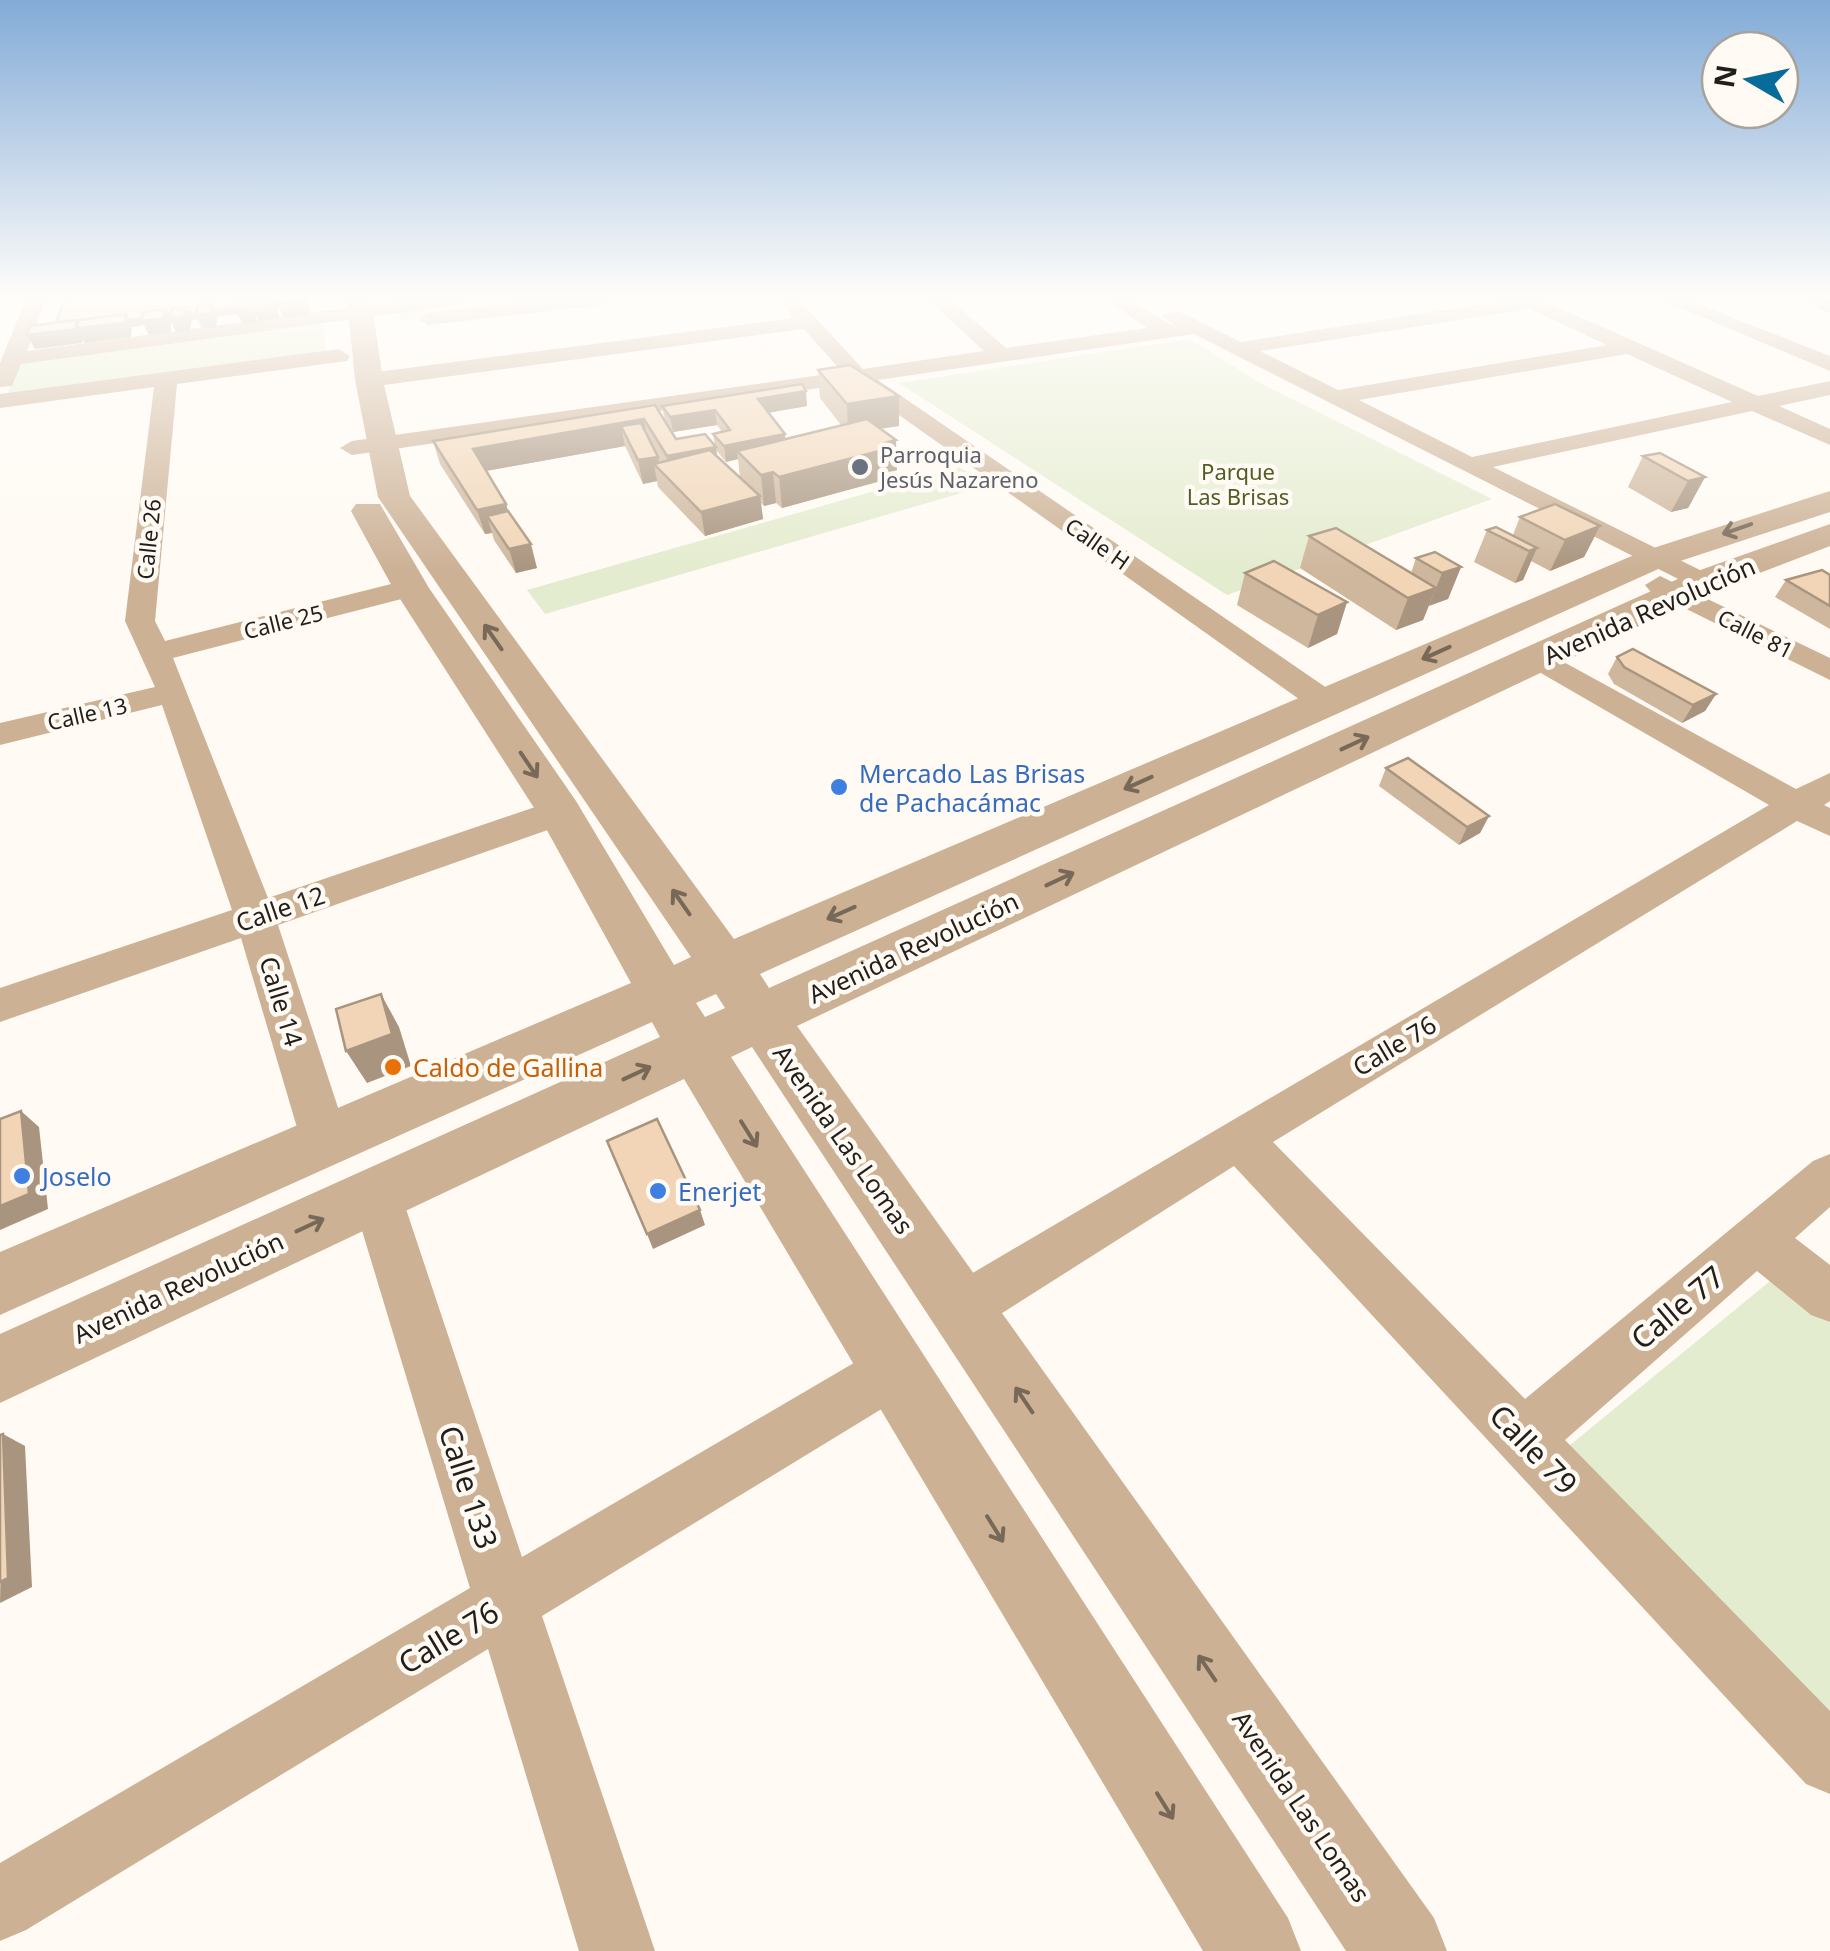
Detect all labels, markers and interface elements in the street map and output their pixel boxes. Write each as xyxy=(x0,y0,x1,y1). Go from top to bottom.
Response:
north arrow xyxy=(1700,30,1800,130)
text: N xyxy=(1704,62,1745,90)
place label: Parroquia Jesús Nazareno xyxy=(878,439,1039,494)
marker: Parroquia Jesús Nazareno xyxy=(849,456,871,478)
park label: Parque Las Brisas xyxy=(1187,456,1289,511)
street label: Calle 26 xyxy=(129,497,167,581)
street label: Calle H xyxy=(1060,510,1136,576)
one-way arrow xyxy=(1721,522,1753,540)
street label: Avenida Revolución xyxy=(1538,548,1760,672)
street label: Calle 25 xyxy=(240,597,326,645)
street label: Calle 81 xyxy=(1713,601,1799,665)
one-way arrow xyxy=(483,623,504,651)
one-way arrow xyxy=(1421,645,1452,663)
street label: Calle 13 xyxy=(44,689,130,737)
one-way arrow xyxy=(1339,733,1370,751)
one-way arrow xyxy=(519,751,539,778)
place label: Mercado Las Brisas de Pachacámac xyxy=(859,756,1085,819)
one-way arrow xyxy=(1124,775,1154,793)
marker: Mercado Las Brisas de Pachacámac xyxy=(828,776,850,798)
one-way arrow xyxy=(1044,869,1074,888)
street label: Calle 12 xyxy=(231,877,329,939)
street label: Avenida Revolución xyxy=(802,883,1024,1011)
one-way arrow xyxy=(671,889,692,916)
one-way arrow xyxy=(826,905,857,923)
street label: Calle 14 xyxy=(252,952,312,1050)
street label: Calle 76 xyxy=(1346,1007,1442,1083)
street label: Avenida Las Lomas xyxy=(766,1038,922,1240)
place label: Caldo de Gallina xyxy=(413,1050,603,1084)
marker: Caldo de Gallina xyxy=(382,1056,404,1078)
one-way arrow xyxy=(621,1063,652,1081)
one-way arrow xyxy=(739,1119,759,1148)
place label: Joselo xyxy=(40,1159,112,1193)
marker: Joselo xyxy=(11,1165,33,1187)
place label: Enerjet xyxy=(678,1174,761,1208)
marker: Enerjet xyxy=(647,1180,669,1202)
one-way arrow xyxy=(295,1214,325,1233)
street label: Avenida Revolución xyxy=(67,1223,289,1351)
street label: Calle 77 xyxy=(1622,1256,1732,1358)
one-way arrow xyxy=(1014,1387,1035,1415)
street label: Calle 79 xyxy=(1481,1395,1587,1503)
street label: Calle 133 xyxy=(430,1420,508,1554)
one-way arrow xyxy=(985,1514,1005,1543)
street label: Calle 76 xyxy=(390,1591,506,1683)
one-way arrow xyxy=(1197,1655,1218,1683)
street label: Avenida Las Lomas xyxy=(1225,1704,1379,1908)
one-way arrow xyxy=(1155,1791,1176,1820)

